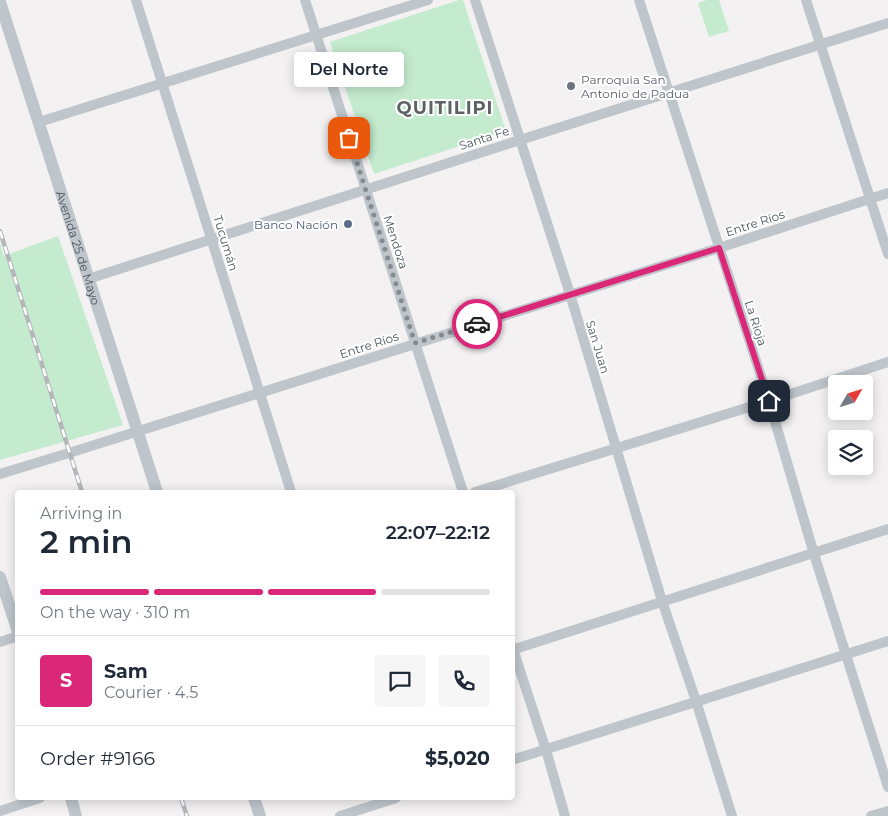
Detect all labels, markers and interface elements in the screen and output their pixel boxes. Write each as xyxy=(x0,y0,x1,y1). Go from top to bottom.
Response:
callout: Del Norte xyxy=(294,53,404,88)
text: Del Norte xyxy=(310,60,388,79)
place label: Parroquia San Antonio de Padua xyxy=(581,72,689,101)
marker: Parroquia San Antonio de Padua xyxy=(565,80,577,92)
district label: QUITILIPI xyxy=(397,97,493,119)
pin xyxy=(328,117,370,159)
street label: Santa Fe xyxy=(457,123,511,153)
icon: bag xyxy=(335,124,363,152)
street label: Avenida 25 de Mayo xyxy=(53,189,104,307)
street label: Entre Ríos xyxy=(724,206,787,240)
street label: Tucumán xyxy=(210,213,242,273)
street label: Mendoza xyxy=(380,213,412,271)
place label: Banco Nación xyxy=(254,217,338,232)
marker: Banco Nación xyxy=(342,218,354,230)
street label: La Rioja xyxy=(742,298,770,348)
courier xyxy=(452,299,502,349)
icon: car xyxy=(463,310,491,338)
street label: San Juan xyxy=(583,319,613,375)
street label: Entre Ríos xyxy=(338,328,401,362)
north arrow xyxy=(828,375,872,420)
map controls xyxy=(828,375,873,475)
pin xyxy=(748,380,790,422)
icon: home xyxy=(755,387,783,415)
button: layers xyxy=(828,430,873,475)
text: Arriving in xyxy=(40,504,122,523)
text: 22:07–22:12 xyxy=(386,521,490,544)
text: 2 min xyxy=(40,522,132,561)
text: On the way · 310 m xyxy=(40,603,190,622)
button: chat xyxy=(374,655,426,707)
button: phone xyxy=(438,655,490,707)
text: Sam xyxy=(104,660,148,683)
text: S xyxy=(60,669,72,692)
text: Courier · 4.5 xyxy=(104,683,198,702)
text: Order #9166 xyxy=(40,747,155,770)
text: $5,020 xyxy=(425,747,490,770)

